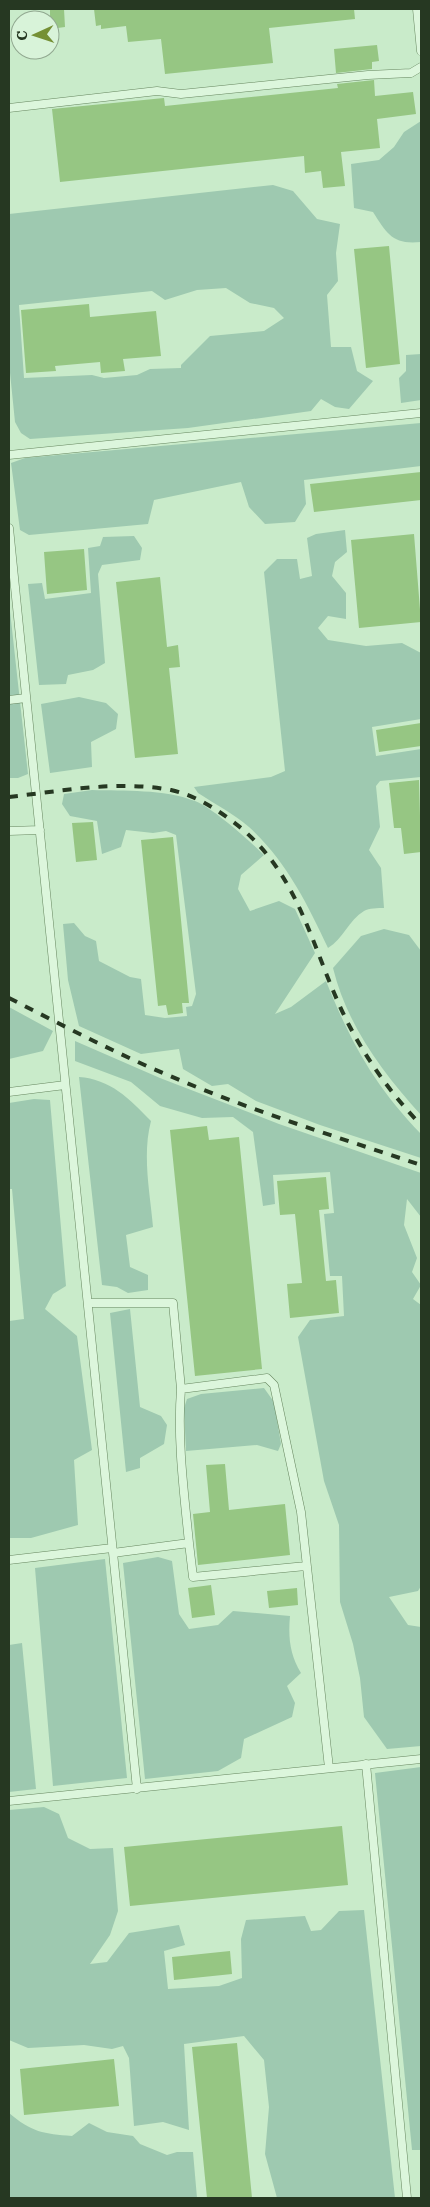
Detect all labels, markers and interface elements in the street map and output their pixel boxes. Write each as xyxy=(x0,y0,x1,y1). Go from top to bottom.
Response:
north arrow xyxy=(10,10,60,60)
text: С xyxy=(14,30,30,41)

